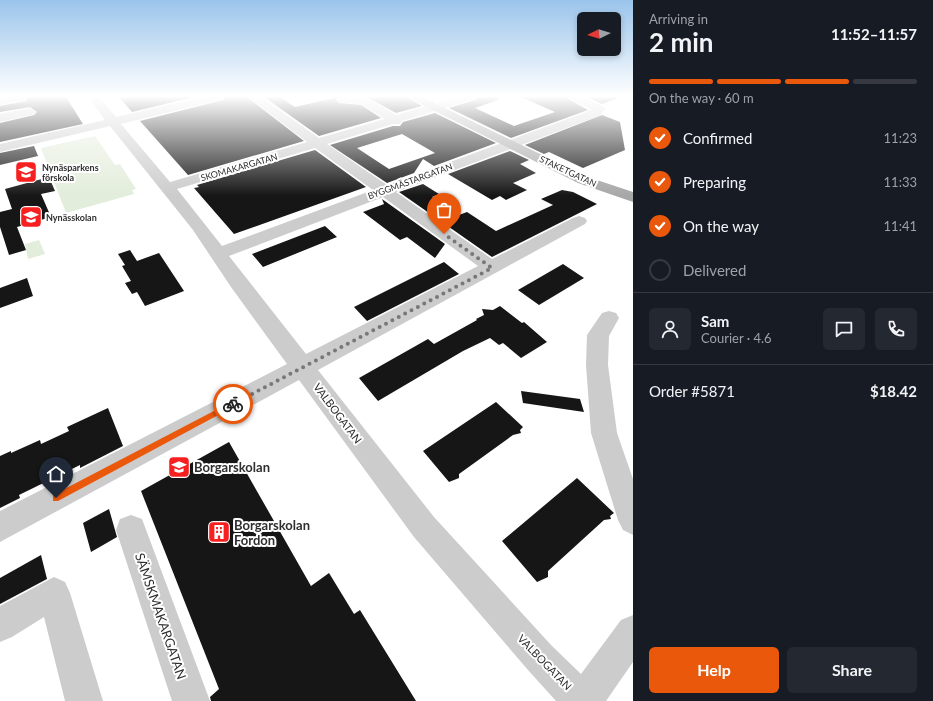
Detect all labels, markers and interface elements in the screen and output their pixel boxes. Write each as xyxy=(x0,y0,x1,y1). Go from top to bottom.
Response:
text: Arriving in xyxy=(649,11,708,27)
north arrow xyxy=(577,12,621,56)
map controls xyxy=(577,12,621,56)
text: 11:52–11:57 xyxy=(831,25,917,43)
text: 2 min xyxy=(649,26,713,58)
text: On the way · 60 m xyxy=(649,90,754,106)
icon: check xyxy=(649,127,671,149)
text: Confirmed xyxy=(683,129,752,147)
text: 11:23 xyxy=(884,130,917,146)
street label: SKOMAKARGATAN xyxy=(199,151,279,183)
street label: STAKETGATAN xyxy=(538,153,598,189)
school or university icon: Nynäsparkens förskola xyxy=(13,159,39,185)
street label: BYGGMÄSTARGATAN xyxy=(366,161,454,201)
place label: Nynäsparkens förskola xyxy=(42,162,99,183)
icon: check xyxy=(649,171,671,193)
text: Preparing xyxy=(683,173,746,191)
text: 11:33 xyxy=(884,174,917,190)
pin xyxy=(427,193,461,234)
icon: bag xyxy=(433,199,455,221)
school or university icon: Nynässkolan xyxy=(18,204,44,230)
place label: Nynässkolan xyxy=(46,212,97,223)
icon: check xyxy=(649,215,671,237)
text: On the way xyxy=(683,217,759,235)
text: 11:41 xyxy=(884,218,917,234)
text: Delivered xyxy=(683,261,746,279)
button: person xyxy=(649,308,691,350)
button: chat xyxy=(823,308,865,350)
button: phone xyxy=(875,308,917,350)
text: Sam xyxy=(701,312,729,330)
text: Courier · 4.6 xyxy=(701,330,772,346)
street label: VALBOGATAN xyxy=(311,380,365,446)
text: Order #5871 xyxy=(649,382,735,400)
text: $18.42 xyxy=(870,382,917,400)
courier xyxy=(213,384,253,424)
icon: bike xyxy=(222,393,244,415)
school or university icon: Borgarskolan xyxy=(166,454,192,480)
pin xyxy=(39,457,73,498)
place label: Borgarskolan xyxy=(194,459,270,475)
icon: home xyxy=(45,463,67,485)
place label: Borgarskolan Fordon xyxy=(234,517,310,548)
building icon: Borgarskolan Fordon xyxy=(206,519,232,545)
street label: SÄMSKMAKARGATAN xyxy=(132,551,190,681)
street label: VALBOGATAN xyxy=(515,632,575,692)
button: Help xyxy=(649,647,779,693)
button: Share xyxy=(787,647,917,693)

